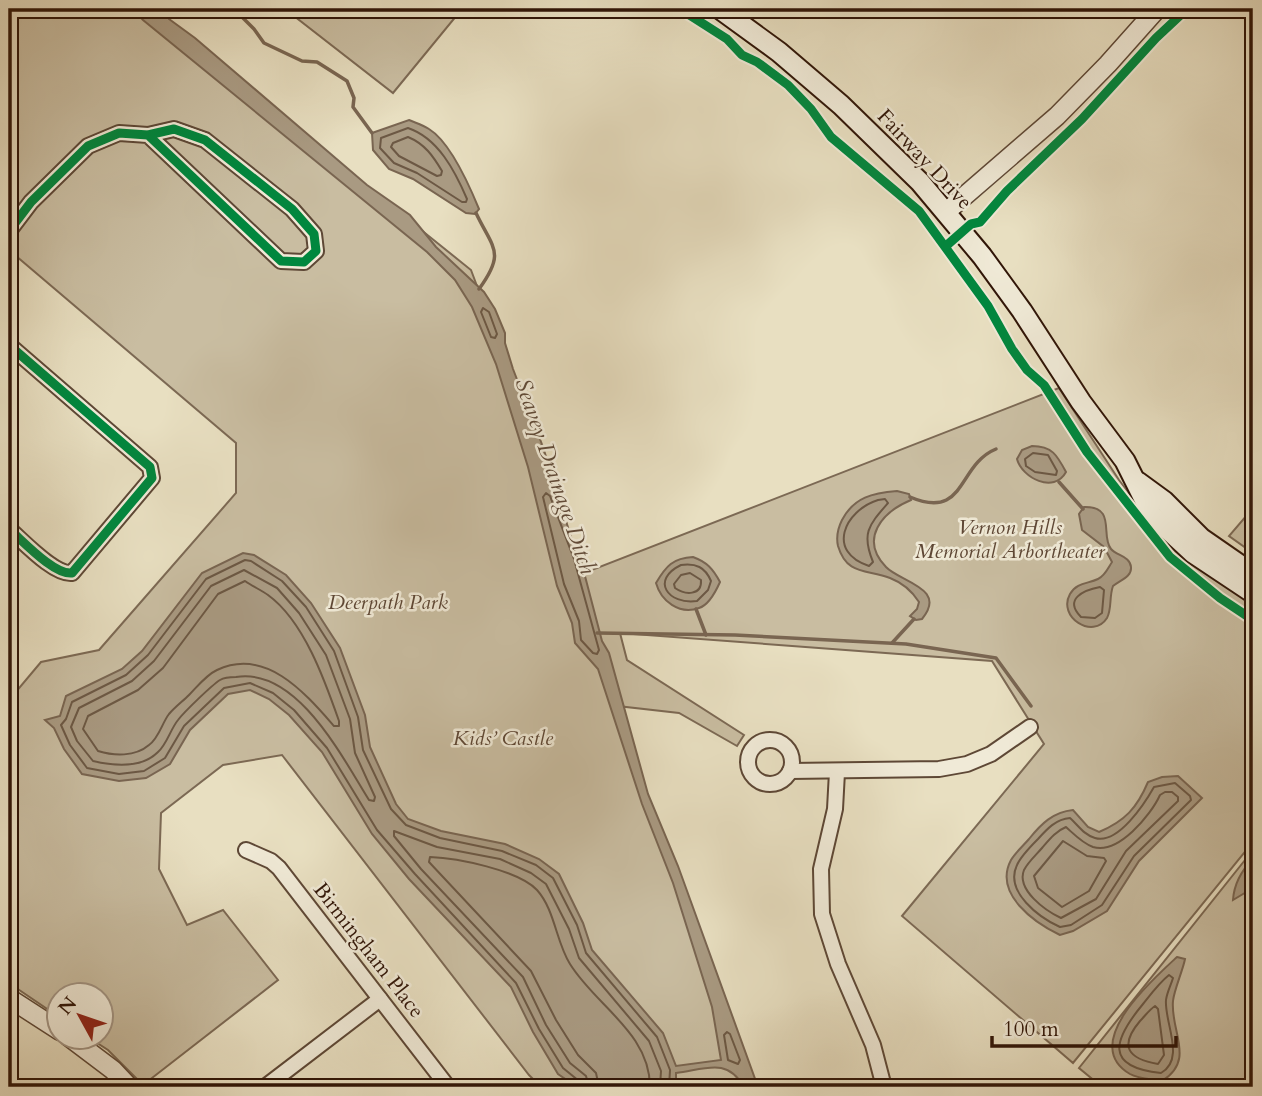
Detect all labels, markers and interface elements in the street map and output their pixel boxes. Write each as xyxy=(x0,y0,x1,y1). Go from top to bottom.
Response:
street label: Fairway Drive xyxy=(870,103,979,216)
water label: Seavey Drainage Ditch xyxy=(507,374,604,578)
park label: Vernon Hills Memorial Arbortheater xyxy=(915,513,1106,566)
park label: Deerpath Park xyxy=(328,588,449,617)
park label: Kids’ Castle xyxy=(453,724,554,753)
street label: Birmingham Place xyxy=(306,876,431,1024)
north arrow xyxy=(46,981,116,1050)
text: N xyxy=(52,991,83,1020)
scale bar xyxy=(992,1005,1176,1049)
text: 100 m xyxy=(1003,1015,1059,1044)

